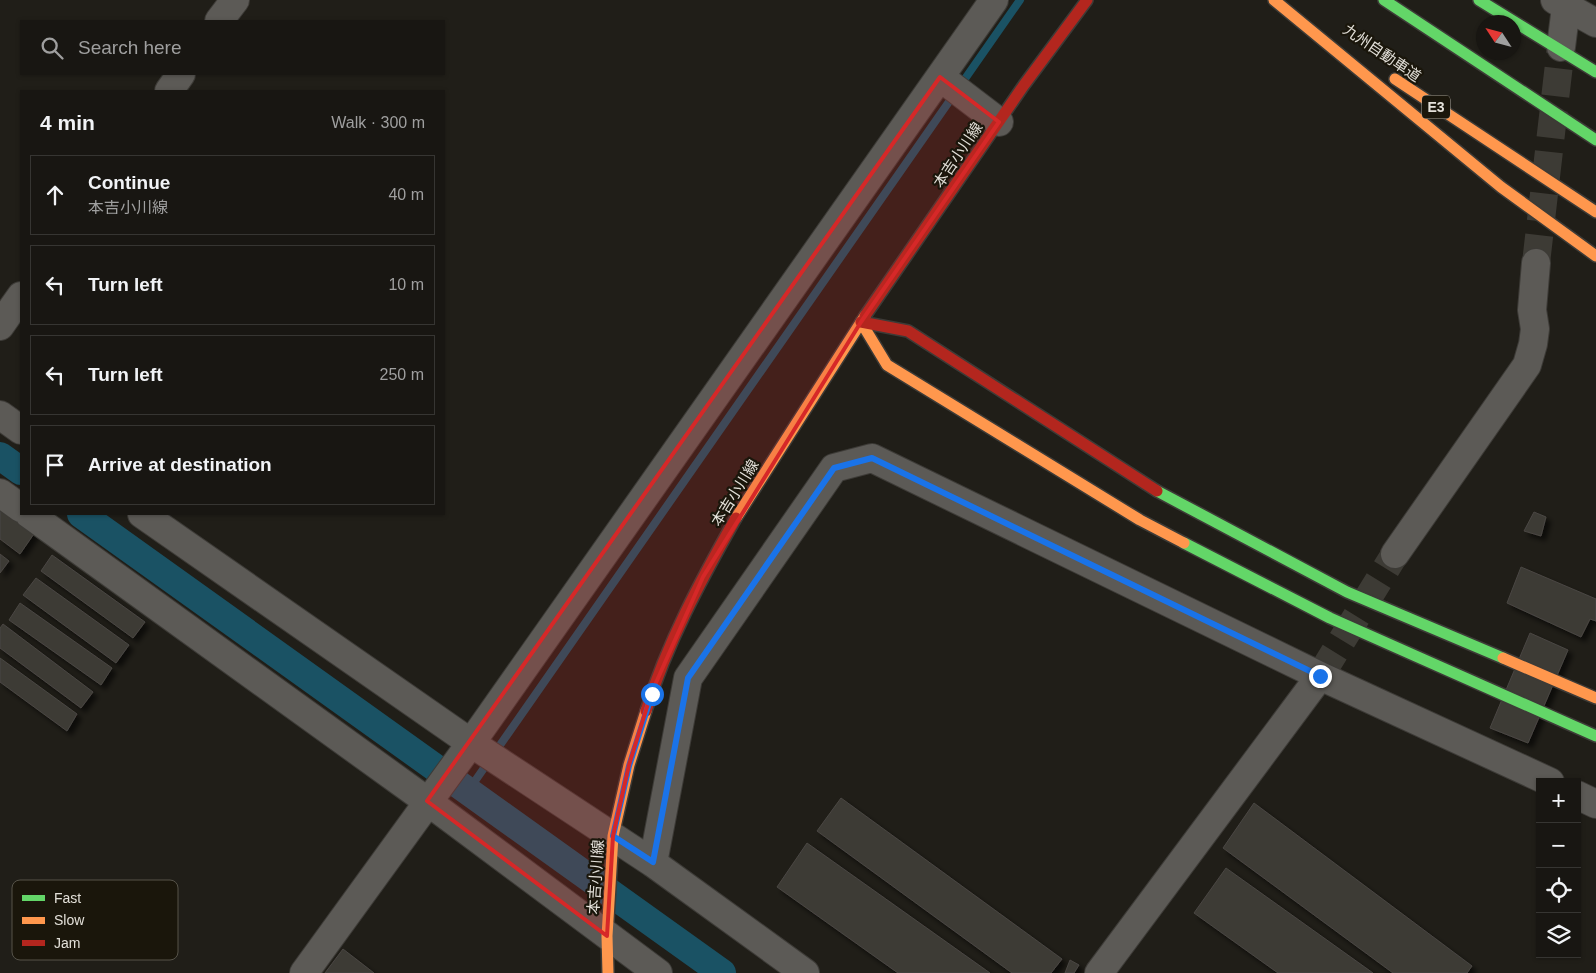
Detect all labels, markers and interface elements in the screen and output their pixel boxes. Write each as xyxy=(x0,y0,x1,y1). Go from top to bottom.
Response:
north arrow xyxy=(1476,15,1521,60)
search box xyxy=(20,20,445,75)
street label: 九州自動車道 xyxy=(1340,20,1424,85)
icon: search xyxy=(38,34,66,62)
text: Search here xyxy=(78,37,182,58)
road number: E3 xyxy=(1422,95,1450,118)
text: 4 min xyxy=(40,111,95,134)
text: Walk · 300 m xyxy=(331,114,425,131)
street label: 本吉小川線 xyxy=(930,119,986,191)
text: Continue xyxy=(88,172,170,193)
icon: ahead xyxy=(41,181,69,209)
text: 40 m xyxy=(388,186,424,203)
text: 本吉小川線 xyxy=(88,199,168,216)
icon: left xyxy=(41,271,69,299)
text: Turn left xyxy=(88,274,163,295)
text: 10 m xyxy=(388,276,424,293)
icon: left xyxy=(41,361,69,389)
text: Turn left xyxy=(88,364,163,385)
text: 250 m xyxy=(380,366,424,383)
icon: arrive xyxy=(41,451,69,479)
text: Arrive at destination xyxy=(88,454,272,475)
street label: 本吉小川線 xyxy=(707,456,762,529)
route end xyxy=(1309,665,1332,688)
route start xyxy=(641,683,664,706)
map controls xyxy=(1536,778,1581,958)
button: + xyxy=(1536,778,1581,823)
button: − xyxy=(1536,823,1581,868)
street label: 本吉小川線 xyxy=(584,839,607,915)
button: locate xyxy=(1536,868,1581,913)
legend xyxy=(12,880,178,960)
text: Fast xyxy=(54,890,81,906)
text: Slow xyxy=(54,912,85,928)
button: layers xyxy=(1536,913,1581,958)
text: Jam xyxy=(54,935,80,951)

